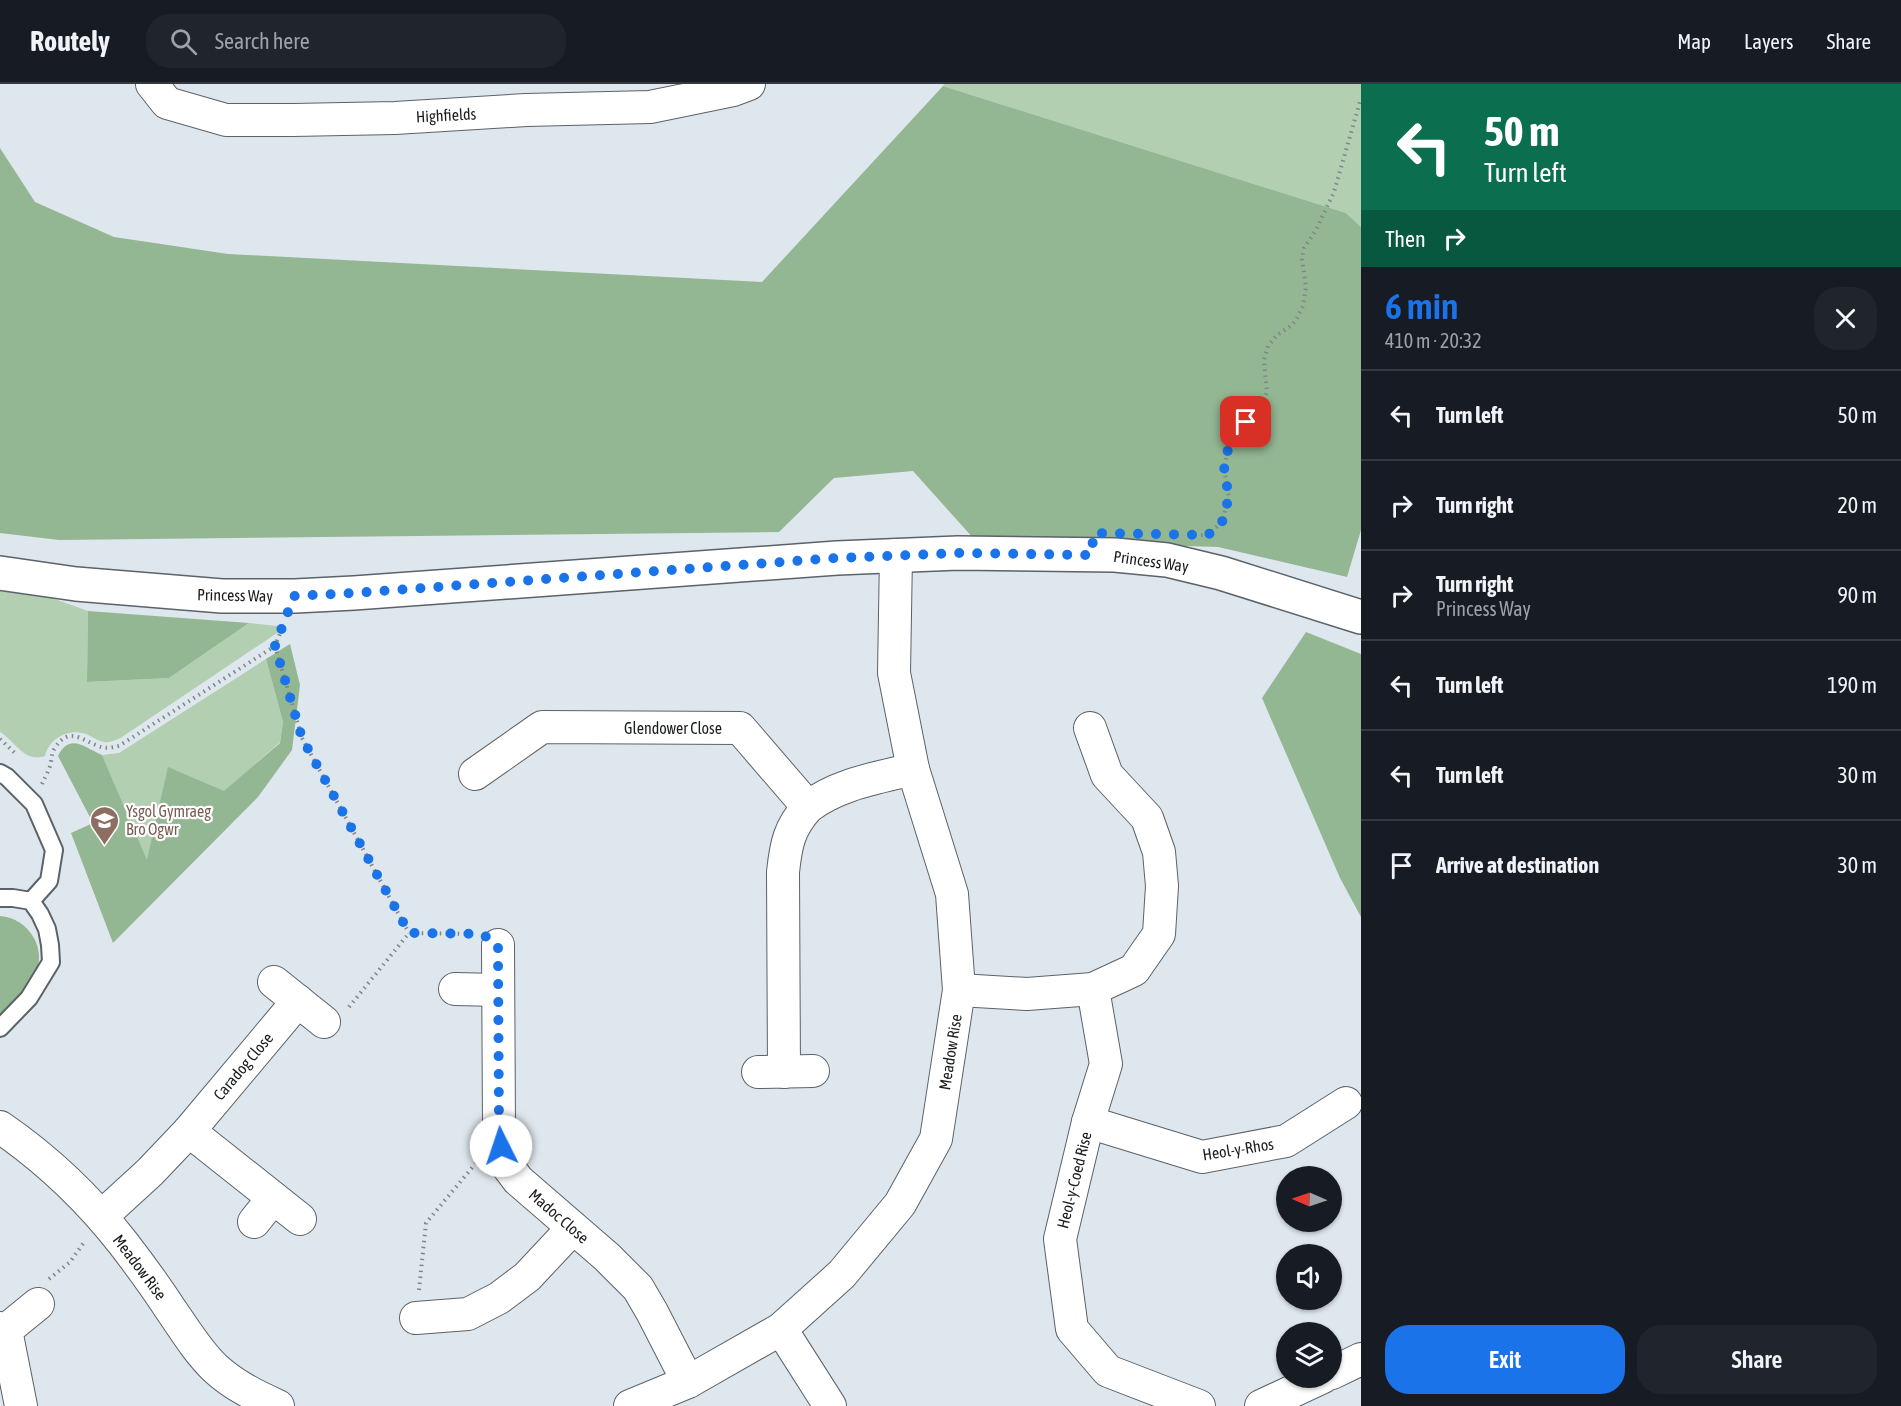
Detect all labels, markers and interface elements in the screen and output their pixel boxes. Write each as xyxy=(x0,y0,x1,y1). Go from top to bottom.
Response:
search box xyxy=(146,14,566,68)
text: Routely xyxy=(30,25,110,57)
icon: search xyxy=(167,25,200,58)
text: Search here xyxy=(215,28,310,54)
text: Map xyxy=(1677,29,1711,53)
text: Layers xyxy=(1744,29,1794,53)
text: Share xyxy=(1827,29,1871,53)
street label: Highfields xyxy=(415,104,477,127)
text: 50 m xyxy=(1484,107,1559,155)
icon: left xyxy=(1385,108,1463,186)
text: Turn left xyxy=(1484,157,1567,188)
icon: right xyxy=(1438,222,1471,255)
text: Then xyxy=(1385,226,1426,252)
text: 6 min xyxy=(1385,285,1459,327)
button: close xyxy=(1814,287,1877,350)
text: 410 m · 20:32 xyxy=(1385,329,1482,352)
pin xyxy=(1220,396,1271,447)
icon: left xyxy=(1385,399,1418,432)
text: Turn left xyxy=(1436,402,1503,428)
text: 50 m xyxy=(1837,402,1877,428)
icon: arrive xyxy=(1229,405,1262,438)
icon: right xyxy=(1385,489,1418,522)
text: Turn right xyxy=(1436,492,1513,518)
text: 20 m xyxy=(1837,492,1877,518)
street label: Princess Way xyxy=(1112,547,1190,576)
text: Turn right xyxy=(1436,571,1513,597)
icon: right xyxy=(1385,579,1418,612)
text: 90 m xyxy=(1837,582,1877,608)
street label: Princess Way xyxy=(197,585,273,606)
text: Princess Way xyxy=(1436,597,1531,620)
icon: left xyxy=(1385,669,1418,702)
text: Turn left xyxy=(1436,672,1503,698)
text: 190 m xyxy=(1827,672,1877,698)
street label: Glendower Close xyxy=(624,719,722,737)
icon: left xyxy=(1385,759,1418,792)
text: Turn left xyxy=(1436,762,1503,788)
text: 30 m xyxy=(1837,762,1877,788)
place label: Ysgol Gymraeg Bro Ogwr xyxy=(126,802,211,839)
school or university icon: Ysgol Gymraeg Bro Ogwr xyxy=(89,804,121,846)
icon: arrive xyxy=(1385,849,1418,882)
text: Arrive at destination xyxy=(1436,852,1599,878)
text: 30 m xyxy=(1837,852,1877,878)
street label: Meadow Rise xyxy=(935,1013,965,1091)
street label: Caradog Close xyxy=(210,1029,277,1104)
position arrow xyxy=(469,1114,533,1178)
street label: Heol-y-Coed Rise xyxy=(1053,1130,1096,1231)
street label: Heol-y-Rhos xyxy=(1201,1134,1275,1164)
north arrow xyxy=(1276,1166,1342,1232)
map controls xyxy=(1276,1166,1342,1388)
street label: Madoc Close xyxy=(526,1185,592,1247)
street label: Meadow Rise xyxy=(110,1231,170,1303)
button: sound xyxy=(1276,1244,1342,1310)
button: layers xyxy=(1276,1322,1342,1388)
button: Exit xyxy=(1385,1325,1625,1394)
button: Share xyxy=(1637,1325,1877,1394)

